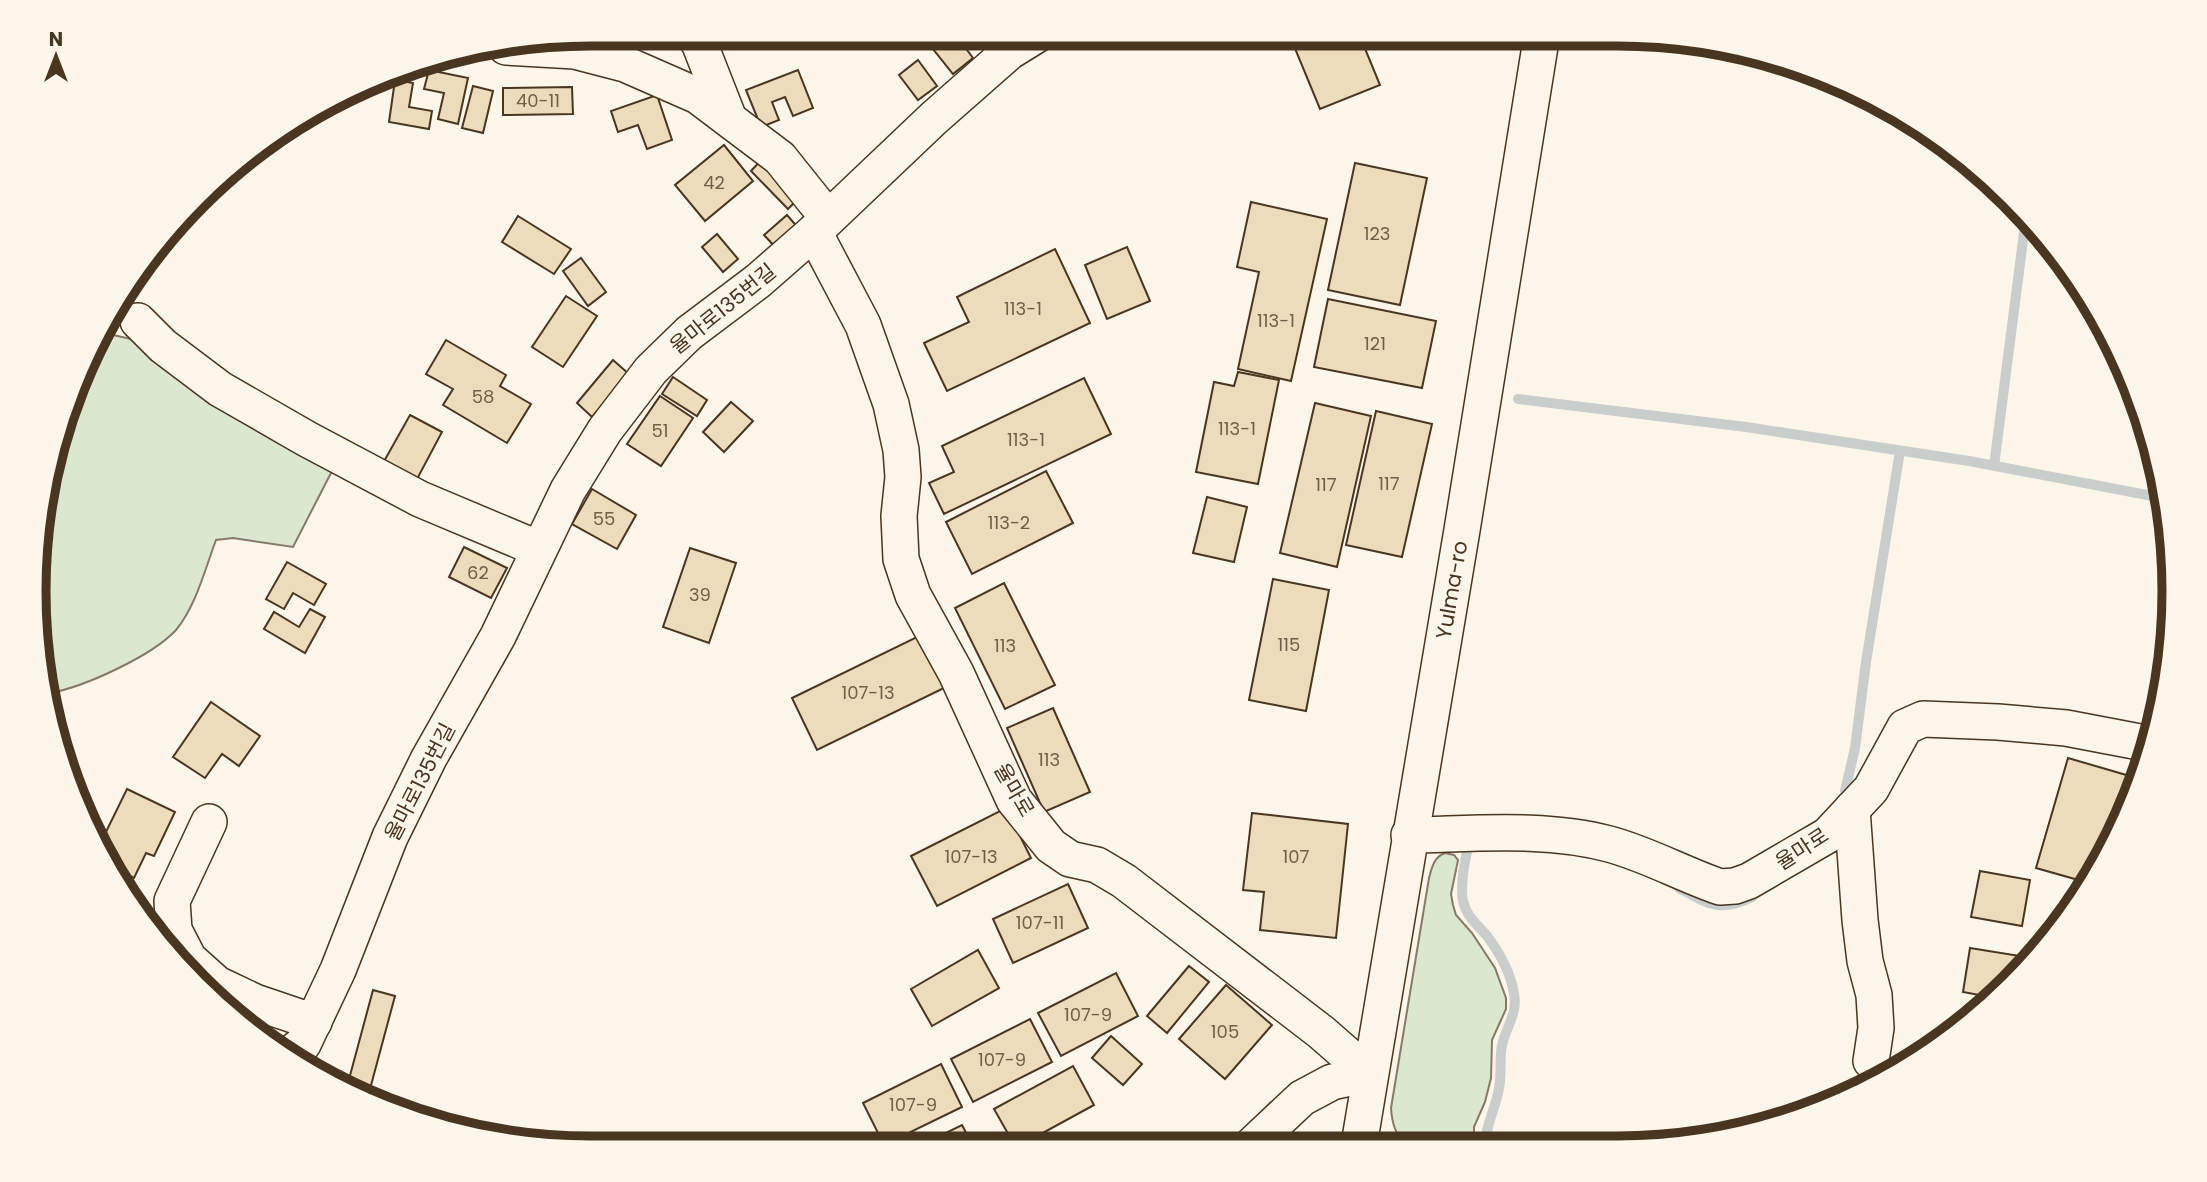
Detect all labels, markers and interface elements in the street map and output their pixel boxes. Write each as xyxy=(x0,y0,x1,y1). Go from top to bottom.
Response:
north arrow xyxy=(21,21,91,91)
text: N xyxy=(49,26,63,53)
house number: 40-11 xyxy=(516,88,560,113)
house number: 42 xyxy=(703,170,725,195)
house number: 123 xyxy=(1364,221,1390,246)
street label: 율마로135번길 xyxy=(663,257,782,360)
house number: 113-1 xyxy=(1004,296,1042,321)
house number: 113-1 xyxy=(1257,308,1295,333)
house number: 121 xyxy=(1364,331,1386,356)
house number: 58 xyxy=(472,384,494,409)
house number: 113-1 xyxy=(1218,416,1256,441)
house number: 51 xyxy=(651,418,669,443)
house number: 113-1 xyxy=(1007,427,1045,452)
house number: 117 xyxy=(1378,471,1400,496)
house number: 117 xyxy=(1315,472,1337,497)
house number: 55 xyxy=(593,506,615,531)
house number: 113-2 xyxy=(988,510,1030,535)
street label: Yulma-ro xyxy=(1429,538,1474,641)
house number: 62 xyxy=(467,560,489,585)
house number: 39 xyxy=(689,582,711,607)
house number: 115 xyxy=(1278,632,1300,657)
house number: 113 xyxy=(994,633,1016,658)
house number: 107-13 xyxy=(841,680,895,705)
street label: 율마로135번길 xyxy=(377,718,462,846)
house number: 113 xyxy=(1038,747,1060,772)
street label: 율마로 xyxy=(987,757,1041,822)
street label: 율마로 xyxy=(1770,821,1834,877)
house number: 107-13 xyxy=(944,844,998,869)
house number: 107 xyxy=(1283,844,1310,869)
house number: 107-11 xyxy=(1016,910,1064,935)
house number: 107-9 xyxy=(1064,1002,1112,1027)
house number: 105 xyxy=(1211,1019,1239,1044)
house number: 107-9 xyxy=(978,1047,1026,1072)
house number: 107-9 xyxy=(889,1092,937,1117)

